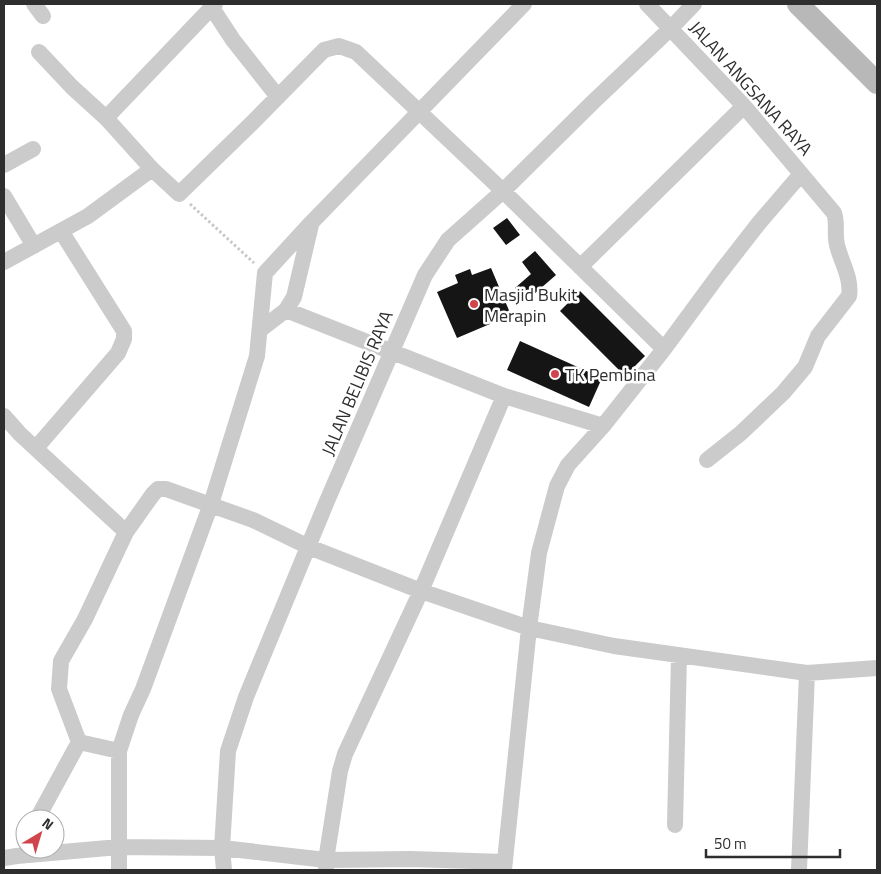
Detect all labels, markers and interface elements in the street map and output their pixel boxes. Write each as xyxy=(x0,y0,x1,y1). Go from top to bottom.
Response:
street label: JALAN ANGSANA RAYA xyxy=(683,15,819,161)
place label: Masjid Bukit Merapin xyxy=(484,281,578,329)
marker: Masjid Bukit Merapin xyxy=(468,298,480,310)
street label: JALAN BELIBIS RAYA xyxy=(314,306,400,460)
place label: TK Pembina xyxy=(565,361,656,388)
marker: TK Pembina xyxy=(549,368,561,380)
north arrow xyxy=(15,809,65,859)
text: N xyxy=(38,812,59,835)
scale bar xyxy=(706,826,840,858)
text: 50 m xyxy=(714,832,747,855)

